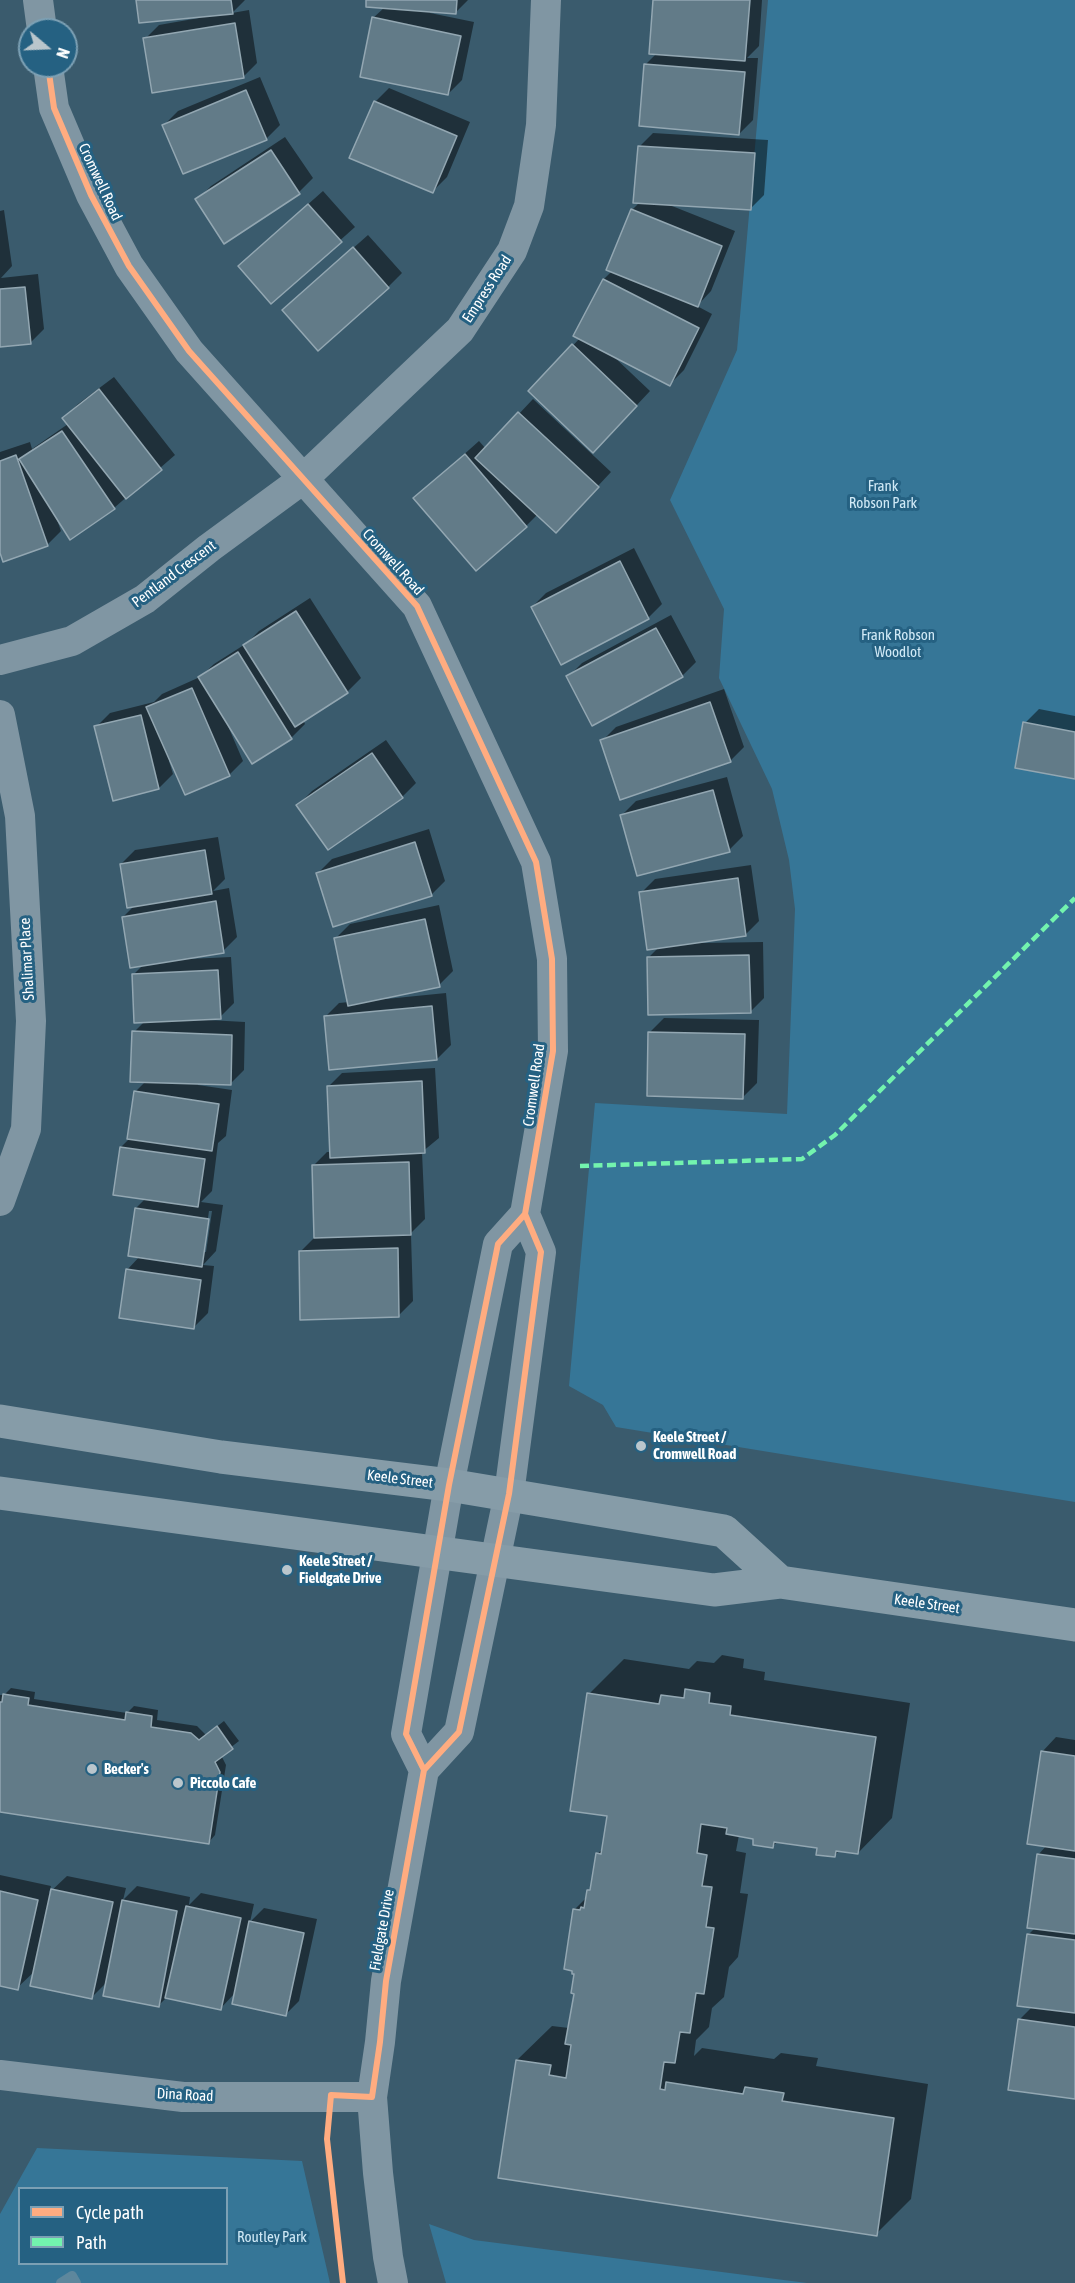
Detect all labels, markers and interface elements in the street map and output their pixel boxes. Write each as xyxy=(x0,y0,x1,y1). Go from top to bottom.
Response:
north arrow xyxy=(18,18,78,78)
text: N xyxy=(53,46,73,61)
street label: Cromwell Road xyxy=(74,140,126,224)
street label: Empress Road xyxy=(459,252,515,326)
park label: Frank Robson Park xyxy=(849,477,917,512)
street label: Cromwell Road xyxy=(358,525,428,599)
street label: Pentland Crescent xyxy=(129,537,219,611)
park label: Frank Robson Woodlot xyxy=(861,626,935,661)
street label: Shalimar Place xyxy=(16,917,38,1001)
street label: Cromwell Road xyxy=(519,1043,549,1127)
place label: Keele Street / Cromwell Road xyxy=(653,1428,736,1463)
marker: Keele Street / Cromwell Road xyxy=(634,1439,648,1453)
street label: Keele Street xyxy=(366,1466,434,1492)
place label: Keele Street / Fieldgate Drive xyxy=(299,1552,382,1587)
marker: Keele Street / Fieldgate Drive xyxy=(280,1563,294,1577)
street label: Keele Street xyxy=(893,1590,961,1618)
place label: Becker's xyxy=(104,1760,149,1778)
marker: Becker's xyxy=(85,1762,99,1776)
place label: Piccolo Cafe xyxy=(190,1774,256,1792)
marker: Piccolo Cafe xyxy=(171,1776,185,1790)
street label: Fieldgate Drive xyxy=(366,1888,398,1972)
street label: Dina Road xyxy=(156,2085,214,2105)
legend xyxy=(18,2187,228,2265)
text: Cycle path xyxy=(76,2202,144,2223)
park label: Routley Park xyxy=(237,2228,307,2246)
text: Path xyxy=(76,2232,107,2253)

